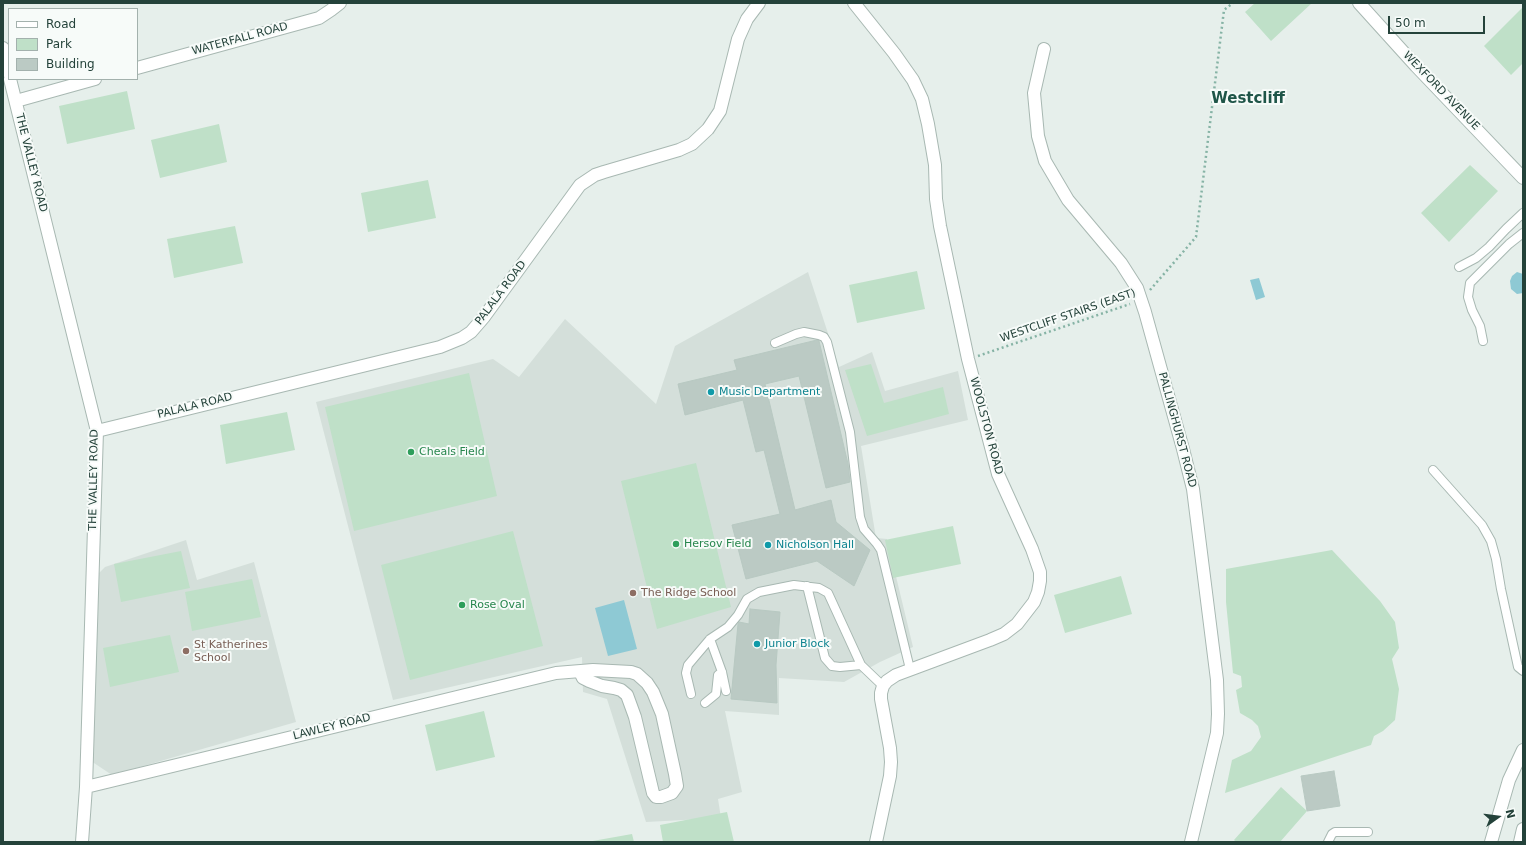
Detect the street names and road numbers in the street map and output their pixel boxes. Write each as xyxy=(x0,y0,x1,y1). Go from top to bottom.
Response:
street label: WATERFALL ROAD xyxy=(190,20,290,58)
street label: WEXFORD AVENUE xyxy=(1400,49,1482,133)
street label: THE VALLEY ROAD xyxy=(12,112,50,214)
street label: PALALA ROAD xyxy=(473,258,529,328)
street label: WESTCLIFF STAIRS (EAST) xyxy=(998,287,1138,345)
street label: PALLINGHURST ROAD xyxy=(1155,371,1199,489)
street label: WOOLSTON ROAD xyxy=(967,376,1005,476)
street label: PALALA ROAD xyxy=(156,390,234,422)
street label: THE VALLEY ROAD xyxy=(87,429,101,531)
street label: LAWLEY ROAD xyxy=(292,711,372,743)

